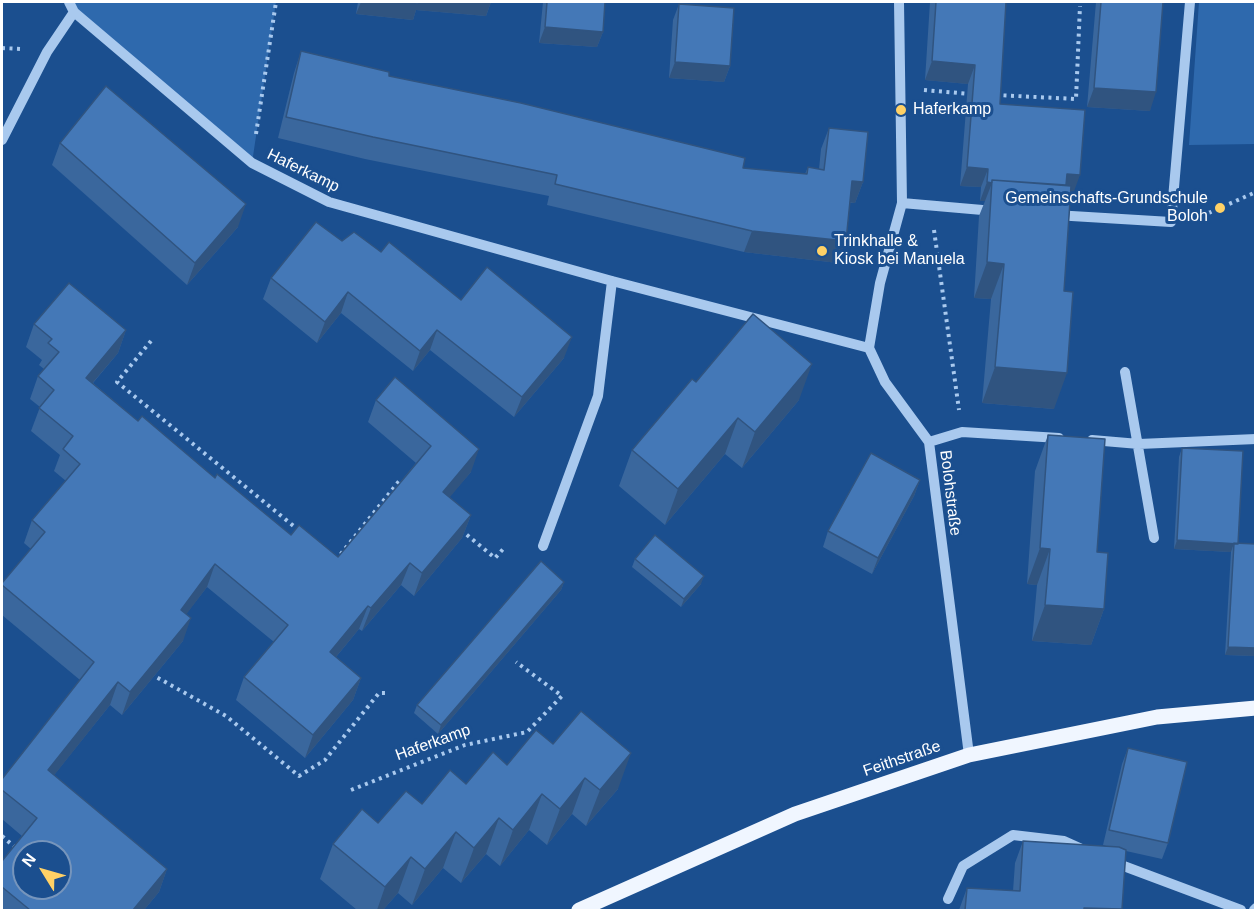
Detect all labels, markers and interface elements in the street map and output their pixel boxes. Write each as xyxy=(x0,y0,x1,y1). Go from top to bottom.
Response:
place label: Haferkamp xyxy=(913,100,991,120)
marker: Haferkamp xyxy=(894,103,908,117)
street label: Haferkamp xyxy=(264,145,342,197)
place label: Gemeinschafts-Grundschule Boloh xyxy=(1005,189,1208,227)
marker: Gemeinschafts-Grundschule Boloh xyxy=(1213,201,1227,215)
place label: Trinkhalle & Kiosk bei Manuela xyxy=(834,232,965,270)
marker: Trinkhalle & Kiosk bei Manuela xyxy=(815,244,829,258)
street label: Bolohstraße xyxy=(935,449,965,537)
street label: Haferkamp xyxy=(393,721,473,765)
street label: Feithstraße xyxy=(861,737,943,781)
north arrow xyxy=(12,840,72,900)
text: N xyxy=(19,850,39,870)

